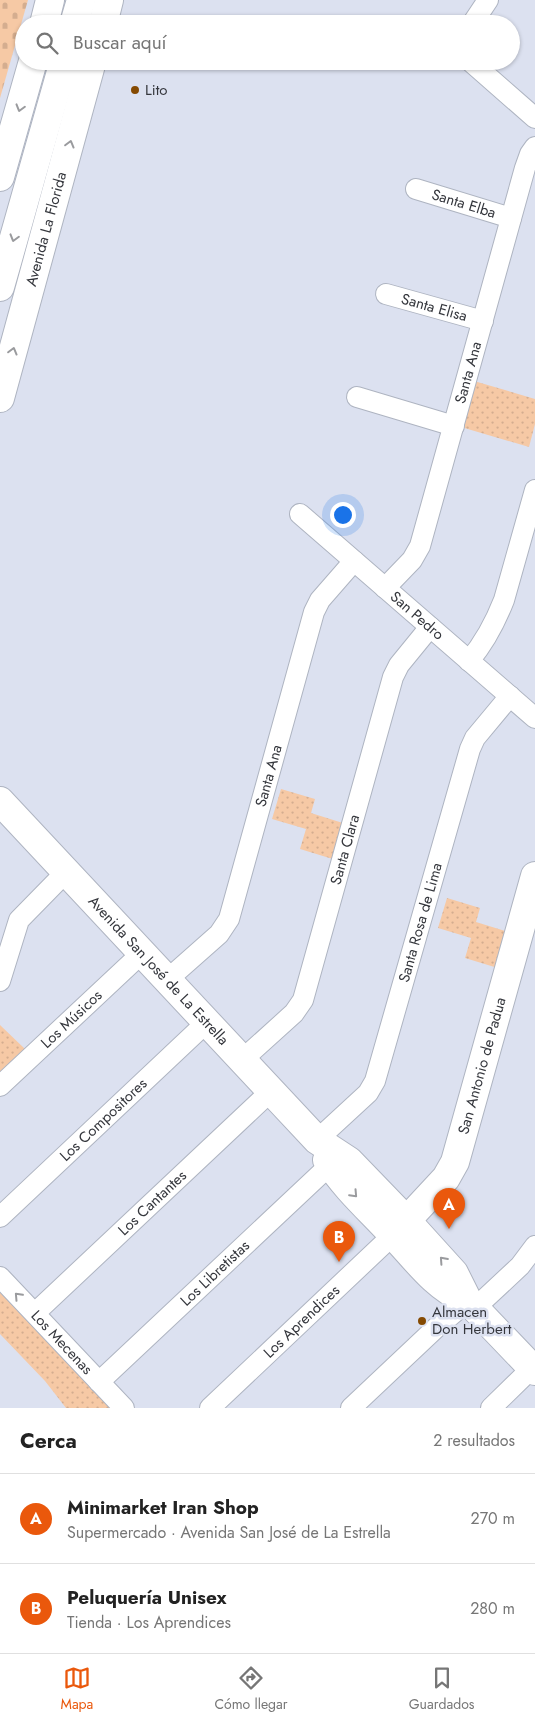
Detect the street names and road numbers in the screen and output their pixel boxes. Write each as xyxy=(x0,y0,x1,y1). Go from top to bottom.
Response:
street label: Avenida La Florida xyxy=(20,169,72,289)
street label: Santa Elba xyxy=(429,183,499,224)
street label: Santa Elisa xyxy=(399,288,470,327)
street label: Santa Ana xyxy=(449,339,487,406)
street label: San Pedro xyxy=(385,586,449,645)
street label: Santa Ana xyxy=(250,742,288,809)
street label: Santa Clara xyxy=(325,812,365,887)
street label: Santa Rosa de Lima xyxy=(393,860,448,985)
street label: Avenida San José de La Estrella xyxy=(83,891,234,1050)
street label: Los Músicos xyxy=(36,985,107,1053)
street label: San Antonio de Padua xyxy=(452,995,512,1137)
street label: Los Compositores xyxy=(55,1073,152,1166)
street label: Los Cantantes xyxy=(113,1165,192,1241)
street label: Los Libretistas xyxy=(175,1235,254,1311)
street label: Los Aprendices xyxy=(258,1280,345,1363)
street label: Los Mecenas xyxy=(26,1305,98,1380)

